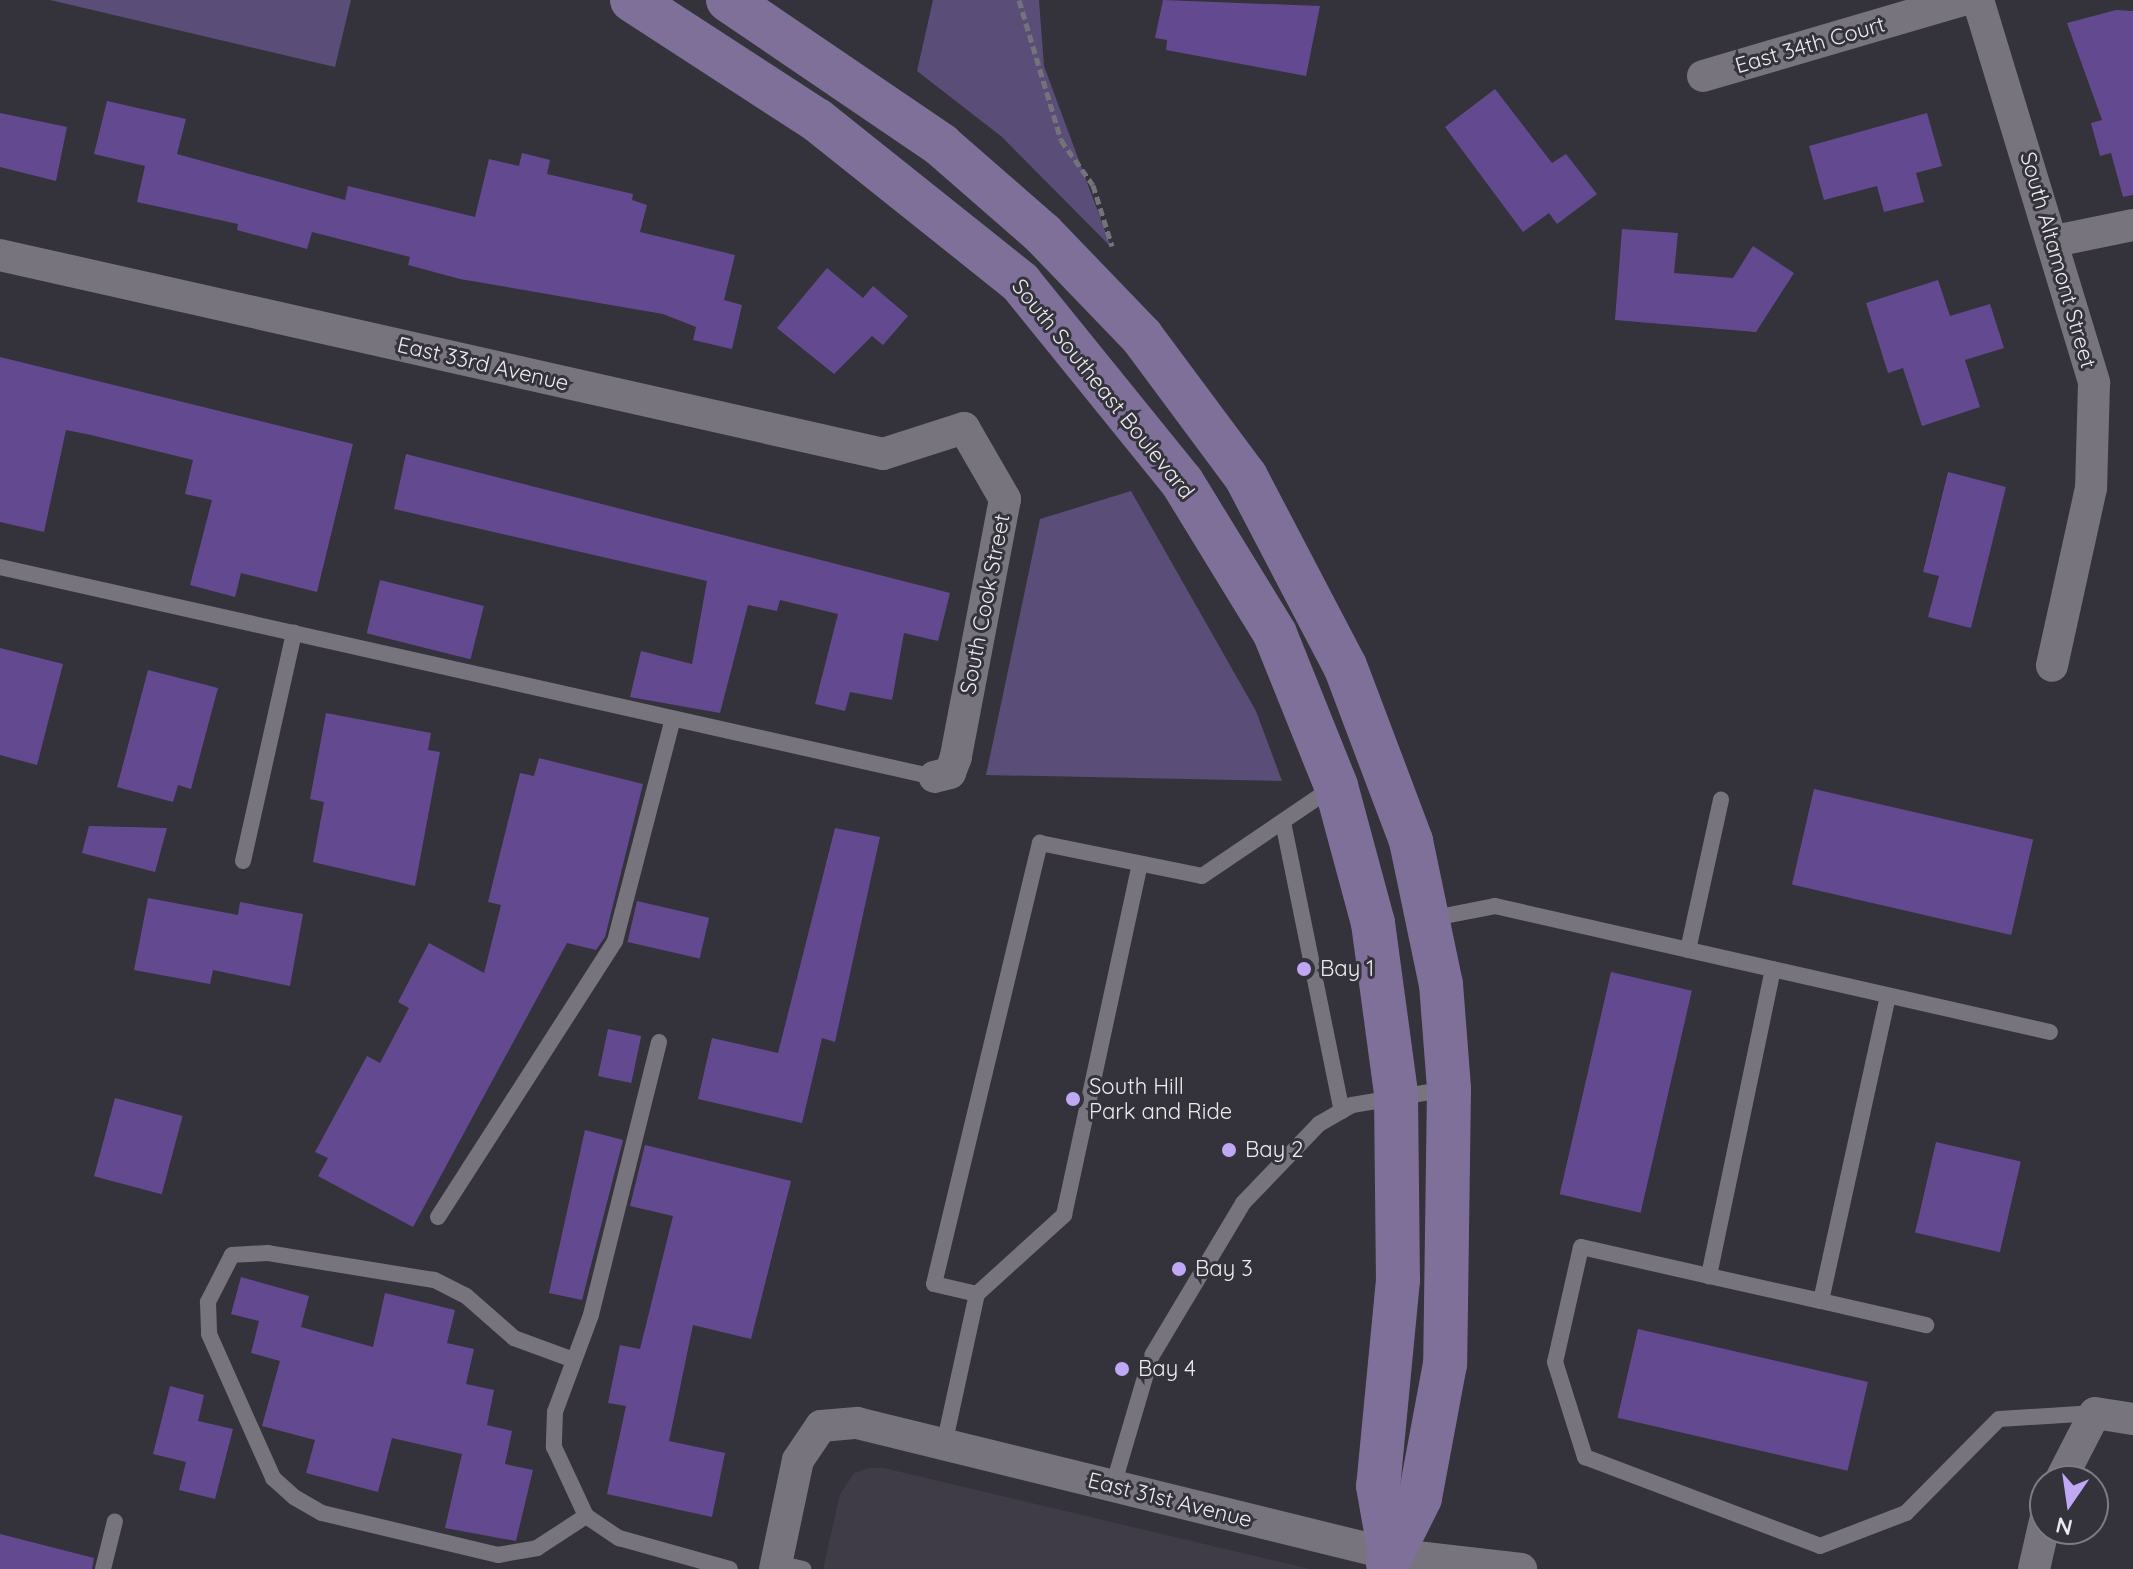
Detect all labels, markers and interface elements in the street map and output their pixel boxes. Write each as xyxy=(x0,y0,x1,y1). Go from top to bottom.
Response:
street label: East 34th Court xyxy=(1732,11,1888,79)
street label: South Altamont Street xyxy=(2014,149,2102,371)
street label: South Southeast Boulevard xyxy=(1006,274,1200,504)
street label: East 33rd Avenue xyxy=(395,331,571,397)
street label: South Cook Street xyxy=(955,512,1015,696)
place label: Bay 1 xyxy=(1320,956,1374,982)
marker: Bay 1 xyxy=(1295,960,1313,978)
place label: South Hill Park and Ride xyxy=(1089,1073,1232,1124)
marker: South Hill Park and Ride xyxy=(1064,1090,1082,1108)
place label: Bay 2 xyxy=(1245,1137,1303,1163)
marker: Bay 2 xyxy=(1220,1141,1238,1159)
place label: Bay 3 xyxy=(1195,1256,1253,1282)
marker: Bay 3 xyxy=(1170,1260,1188,1278)
place label: Bay 4 xyxy=(1138,1356,1196,1382)
marker: Bay 4 xyxy=(1113,1360,1131,1378)
north arrow xyxy=(2029,1465,2109,1545)
street label: East 31st Avenue xyxy=(1085,1467,1255,1533)
text: N xyxy=(2053,1511,2075,1542)

